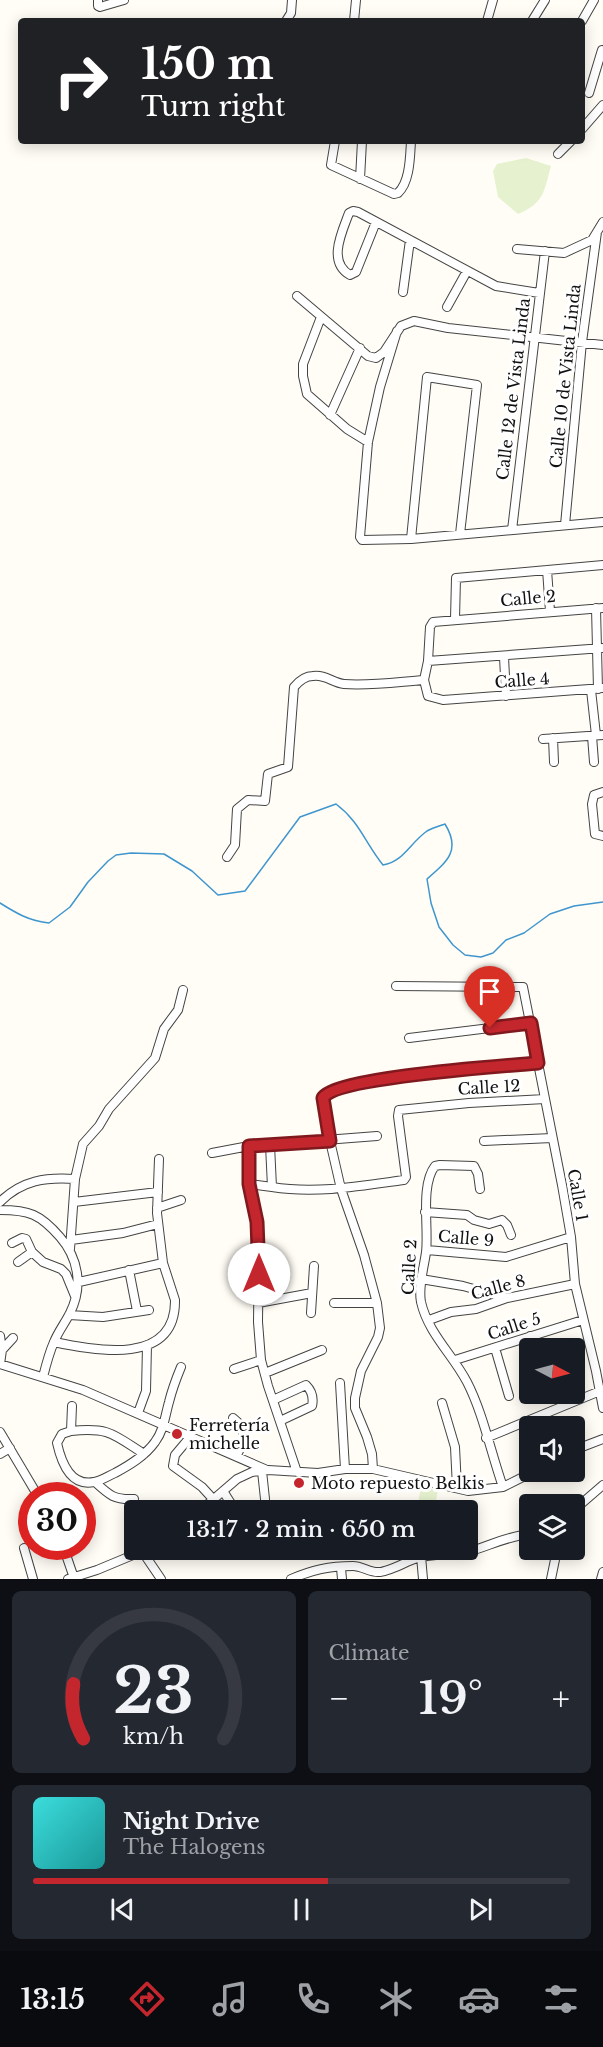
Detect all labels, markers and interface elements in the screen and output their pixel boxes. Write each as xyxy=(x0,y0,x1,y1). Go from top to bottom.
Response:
text: 150 m xyxy=(141,38,274,90)
icon: right xyxy=(42,42,120,120)
text: Turn right xyxy=(141,90,285,123)
street label: Calle 10 de Vista Linda xyxy=(545,283,585,469)
street label: Calle 12 de Vista Linda xyxy=(492,297,534,481)
street label: Calle 2 xyxy=(499,586,557,610)
street label: Calle 4 xyxy=(494,668,550,692)
pin xyxy=(464,966,515,1028)
icon: arrive xyxy=(473,975,506,1008)
street label: Calle 12 xyxy=(457,1075,521,1099)
street label: Calle 1 xyxy=(564,1167,592,1223)
street label: Calle 9 xyxy=(437,1226,495,1250)
street label: Calle 2 xyxy=(398,1239,420,1295)
position arrow xyxy=(227,1242,291,1306)
street label: Calle 8 xyxy=(469,1270,527,1304)
street label: Calle 5 xyxy=(485,1308,543,1344)
north arrow xyxy=(519,1338,585,1404)
map controls xyxy=(519,1338,585,1560)
place label: Ferretería michelle xyxy=(189,1415,270,1453)
button: sound xyxy=(519,1416,585,1482)
marker: Ferretería michelle xyxy=(170,1427,184,1441)
place label: Moto repuesto Belkis xyxy=(311,1473,485,1493)
marker: Moto repuesto Belkis xyxy=(292,1476,306,1490)
speed limit sign: 30 xyxy=(18,1482,96,1560)
button: layers xyxy=(519,1494,585,1560)
text: 13:17 · 2 min · 650 m xyxy=(187,1516,415,1543)
text: Climate xyxy=(329,1641,409,1665)
text: 23 xyxy=(114,1652,194,1730)
text: 19° xyxy=(418,1670,483,1726)
text: − xyxy=(329,1678,349,1719)
text: + xyxy=(552,1678,570,1719)
text: km/h xyxy=(123,1723,184,1750)
text: Night Drive xyxy=(123,1808,260,1835)
text: The Halogens xyxy=(123,1835,265,1859)
icon: previous xyxy=(106,1893,139,1926)
icon: pause xyxy=(285,1893,318,1926)
icon: next xyxy=(464,1893,497,1926)
icon: directions xyxy=(126,1978,168,2020)
icon: music xyxy=(209,1978,251,2020)
icon: phone xyxy=(292,1978,334,2020)
icon: climate xyxy=(375,1978,417,2020)
icon: car xyxy=(458,1978,500,2020)
icon: filters xyxy=(540,1978,582,2020)
text: 13:15 xyxy=(20,1983,85,2016)

